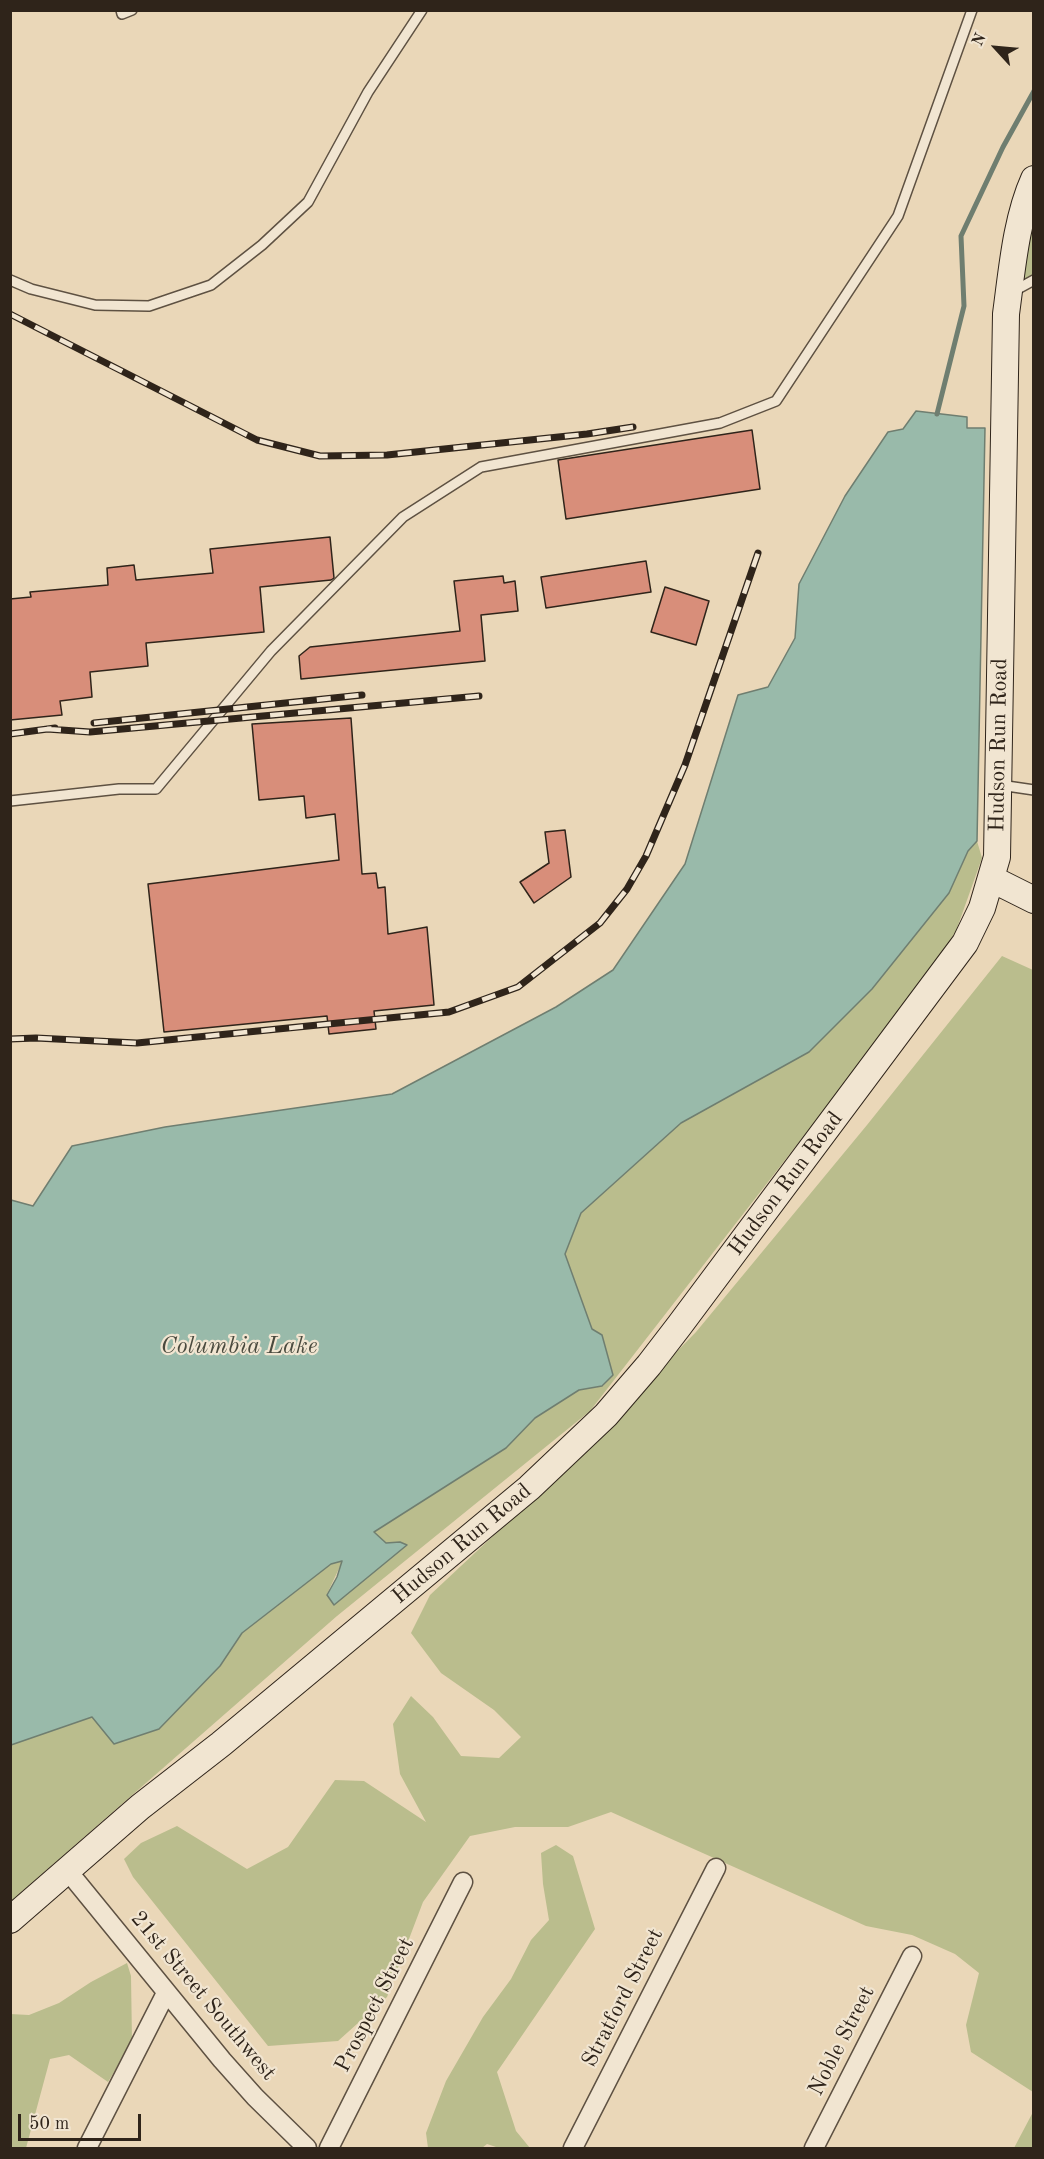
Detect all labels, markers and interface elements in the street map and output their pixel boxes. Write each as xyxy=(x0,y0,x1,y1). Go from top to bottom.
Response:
north arrow xyxy=(966,18,1026,78)
text: N xyxy=(970,31,990,49)
street label: Hudson Run Road xyxy=(984,658,1014,832)
street label: Hudson Run Road xyxy=(723,1107,849,1261)
water label: Columbia Lake xyxy=(160,1333,318,1361)
street label: Hudson Run Road xyxy=(387,1478,537,1610)
street label: 21st Street Southwest xyxy=(125,1906,281,2086)
street label: Stratford Street xyxy=(577,1924,669,2072)
street label: Prospect Street xyxy=(330,1933,420,2077)
street label: Noble Street xyxy=(803,1982,881,2100)
scale bar xyxy=(21,2102,144,2140)
text: 50 m xyxy=(29,2115,69,2133)

